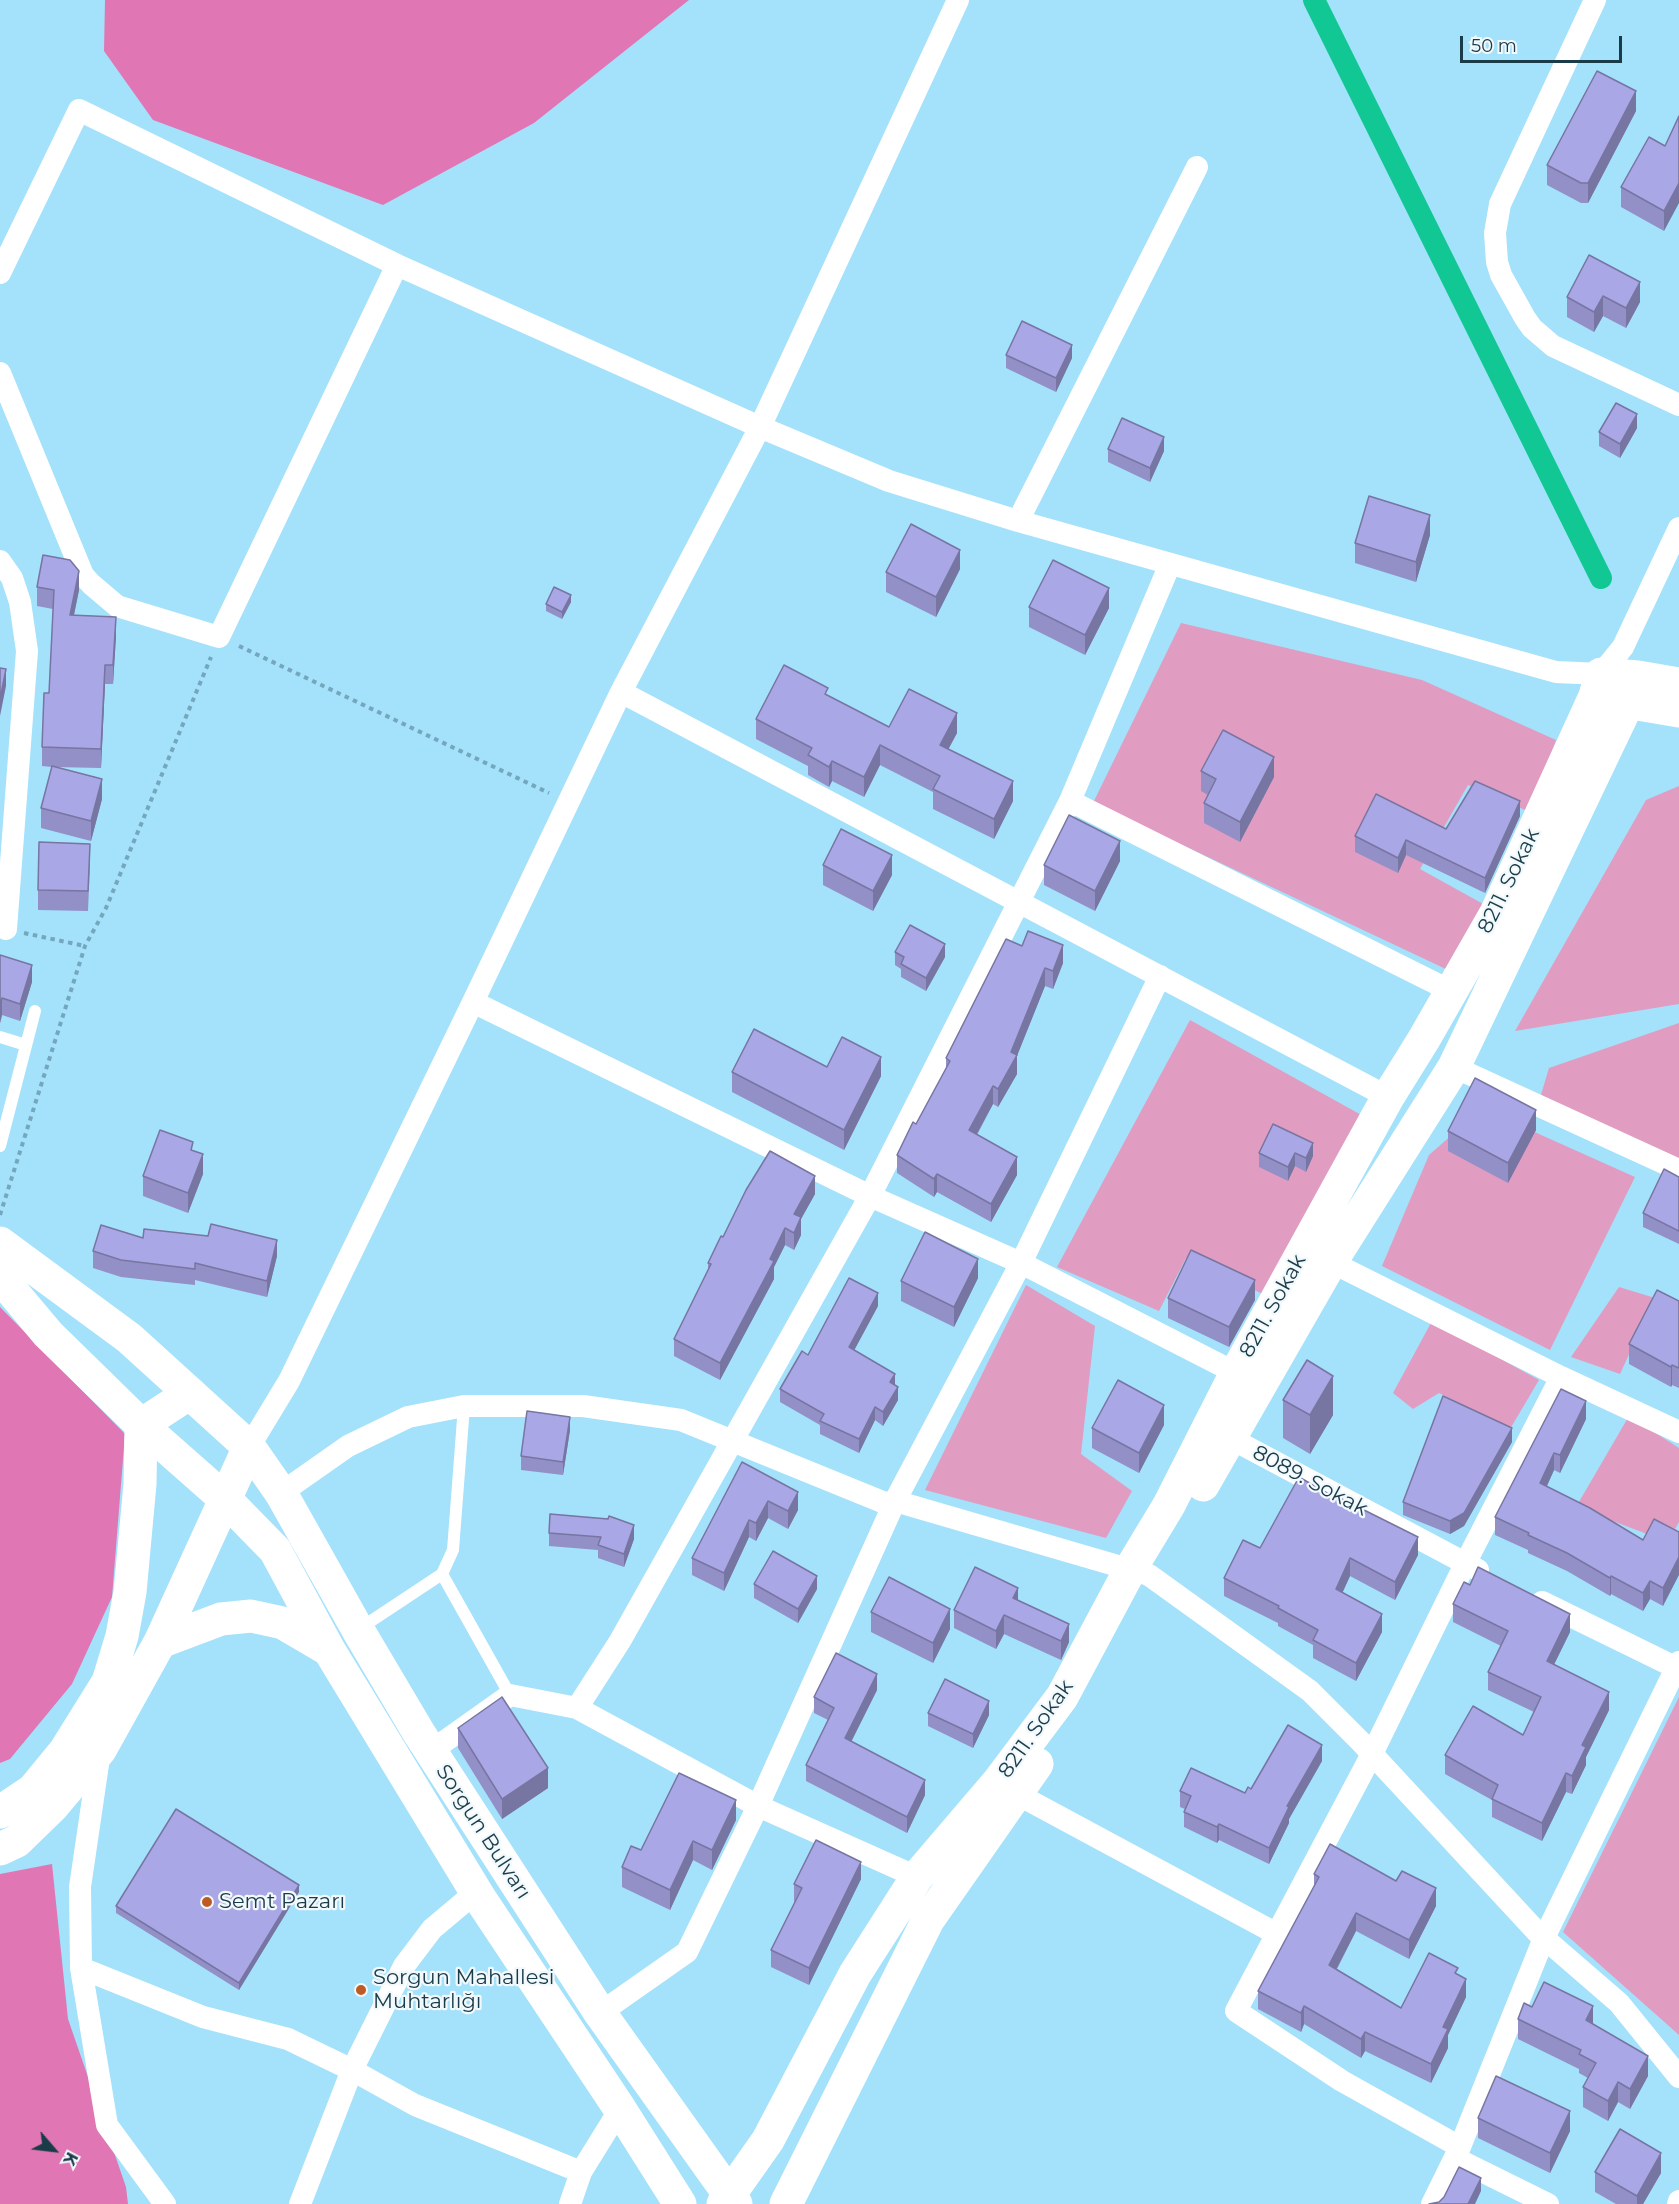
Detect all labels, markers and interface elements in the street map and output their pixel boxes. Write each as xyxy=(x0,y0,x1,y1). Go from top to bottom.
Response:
scale bar xyxy=(1463,24,1625,62)
text: 50 m xyxy=(1471,35,1517,57)
street label: 8211. Sokak xyxy=(1473,824,1545,938)
street label: 8211. Sokak xyxy=(1234,1250,1312,1362)
street label: 8089. Sokak xyxy=(1248,1440,1372,1522)
street label: 8211. Sokak xyxy=(993,1675,1079,1783)
street label: Sorgun Bulvarı xyxy=(430,1760,536,1904)
place label: Semt Pazarı xyxy=(219,1889,345,1915)
marker: Semt Pazarı xyxy=(200,1895,214,1909)
place label: Sorgun Mahallesi Muhtarlığı xyxy=(373,1965,554,2015)
marker: Sorgun Mahallesi Muhtarlığı xyxy=(354,1983,368,1997)
north arrow xyxy=(24,2120,84,2180)
text: K xyxy=(59,2149,82,2168)

